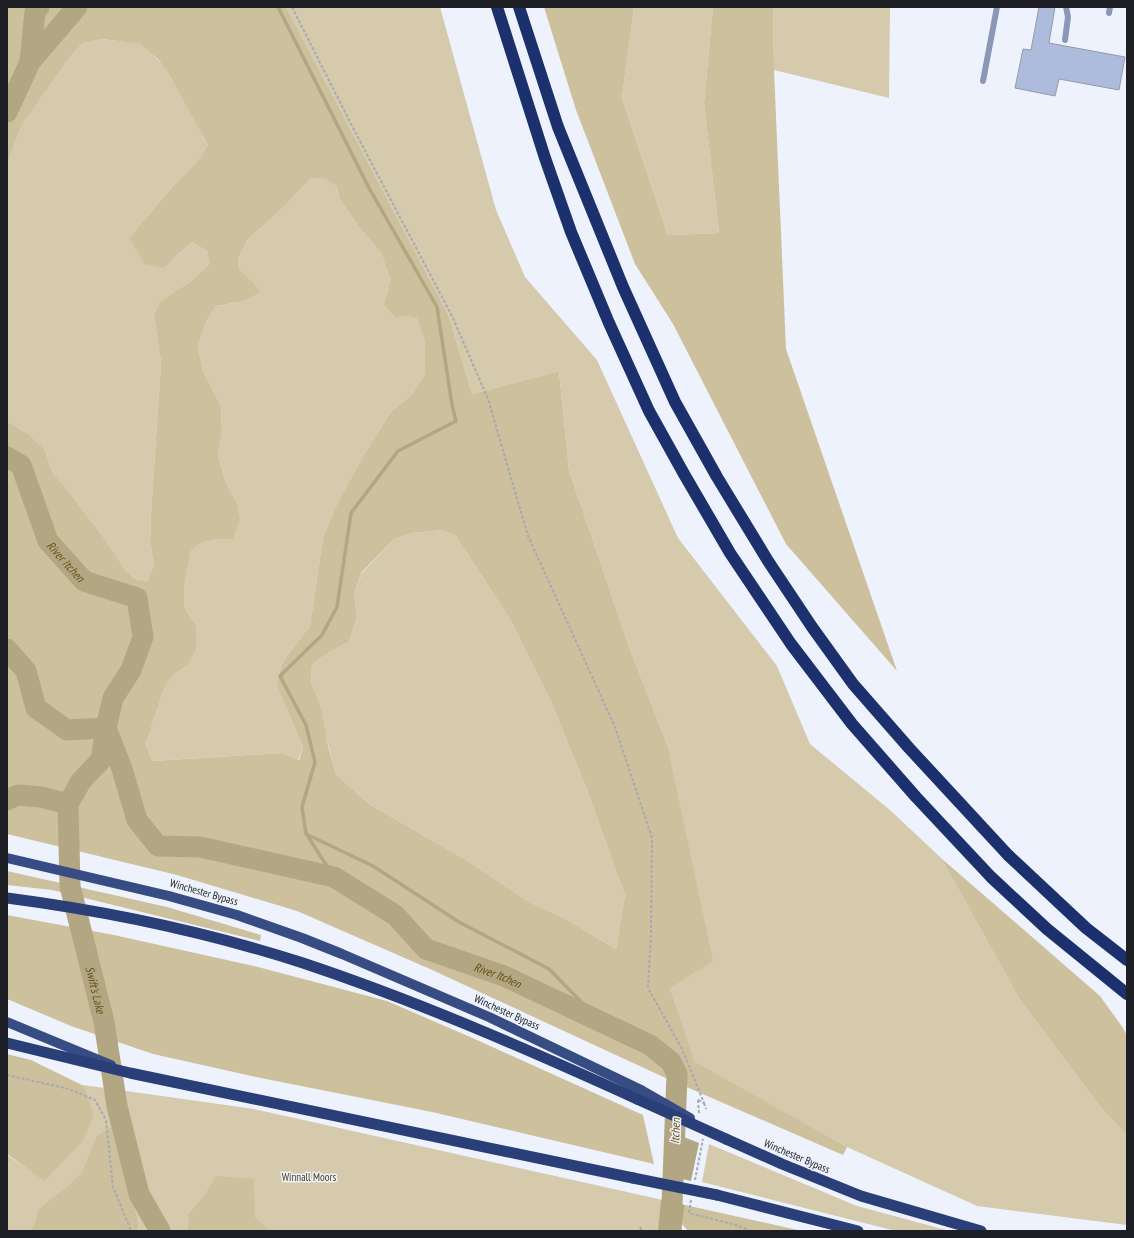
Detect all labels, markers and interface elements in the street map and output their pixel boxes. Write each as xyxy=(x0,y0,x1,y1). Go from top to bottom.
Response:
water label: River Itchen xyxy=(44,538,89,585)
street label: Winchester Bypass xyxy=(168,876,240,909)
water label: River Itchen xyxy=(472,959,525,991)
water label: Swift's Lake xyxy=(83,964,109,1016)
street label: Winchester Bypass xyxy=(472,991,542,1033)
water label: Itchen xyxy=(667,1117,683,1144)
street label: Winchester Bypass xyxy=(762,1136,832,1176)
park label: Winnall Moors xyxy=(282,1170,337,1184)

